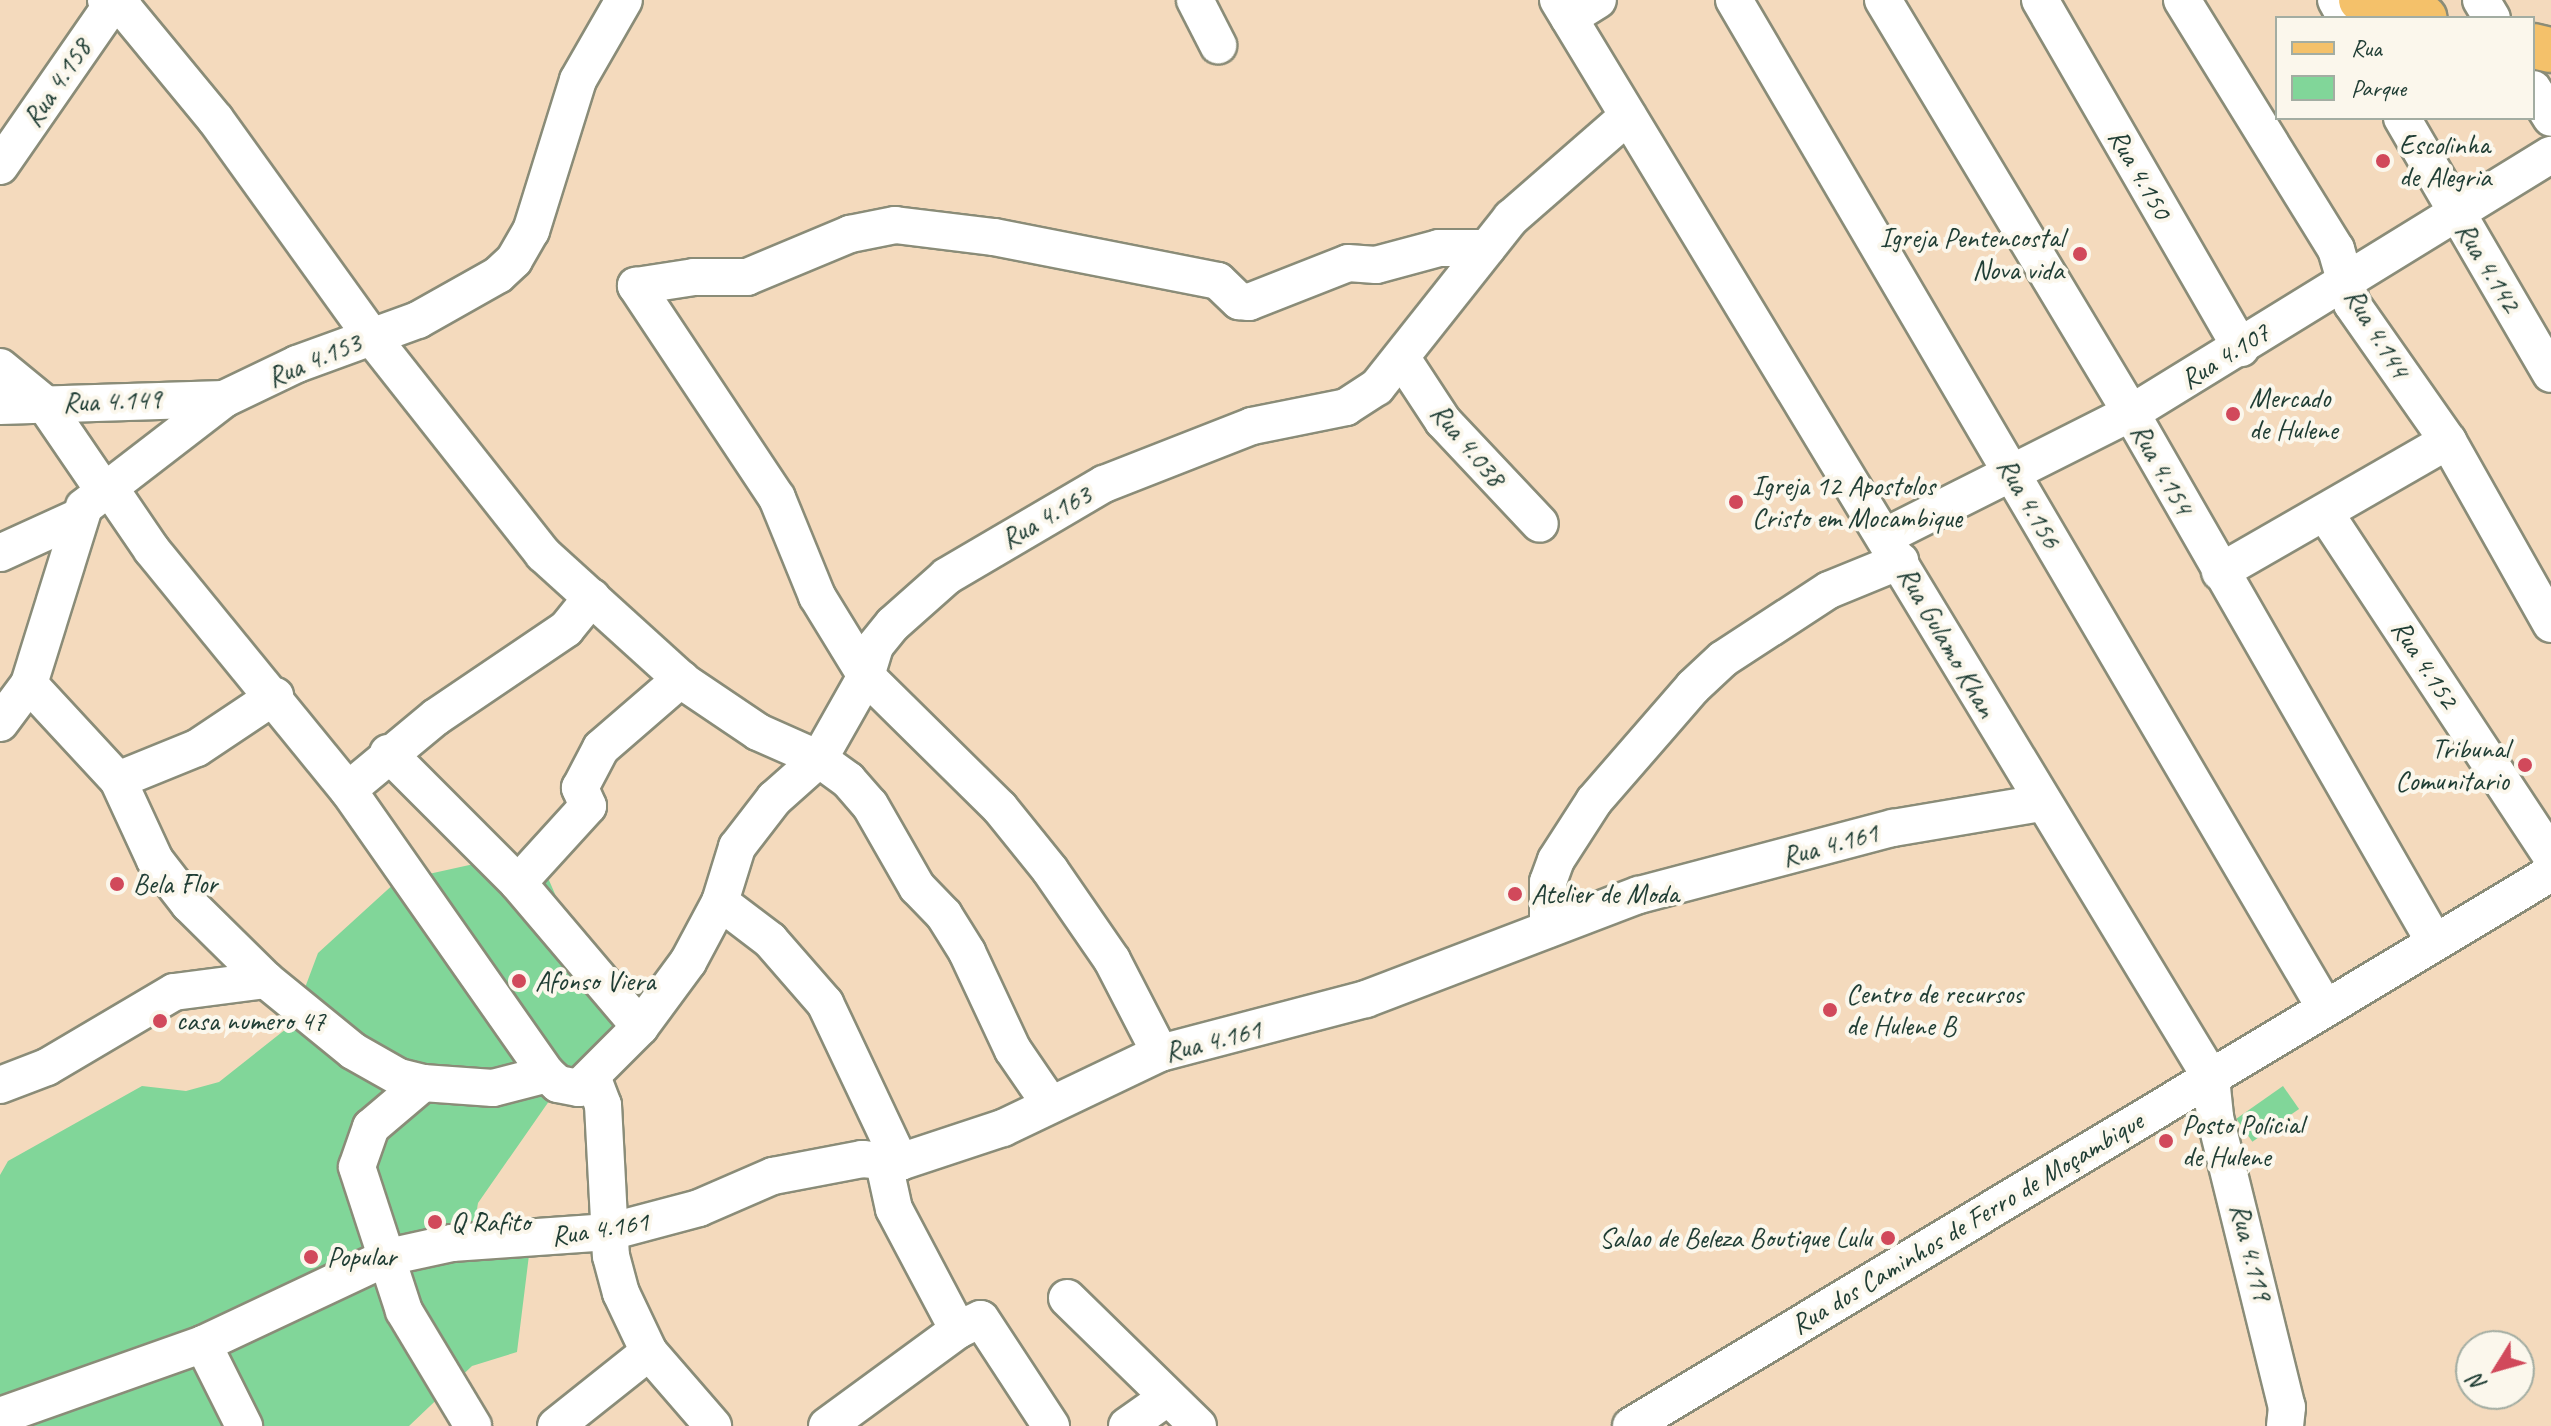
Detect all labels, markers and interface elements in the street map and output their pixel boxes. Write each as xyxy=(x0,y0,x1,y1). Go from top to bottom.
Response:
legend xyxy=(2275,16,2535,120)
street label: Rua 4.158 xyxy=(16,33,98,133)
text: Rua xyxy=(2351,33,2382,63)
text: Parque xyxy=(2351,73,2406,103)
street label: Rua 4.150 xyxy=(2101,123,2179,225)
place label: Escolinha de Alegria xyxy=(2399,128,2491,194)
marker: Escolinha de Alegria xyxy=(2374,152,2392,170)
street label: Rua 4.142 xyxy=(2448,216,2528,318)
place label: Igreja Pentencostal Nova vida xyxy=(1880,221,2064,287)
marker: Igreja Pentencostal Nova vida xyxy=(2071,245,2089,263)
street label: Rua 4.144 xyxy=(2337,282,2417,384)
street label: Rua 4.107 xyxy=(2174,316,2276,396)
street label: Rua 4.153 xyxy=(262,325,366,395)
place label: Mercado de Hulene xyxy=(2249,381,2338,447)
street label: Rua 4.149 xyxy=(62,382,162,420)
street label: Rua 4.038 xyxy=(1423,396,1513,494)
marker: Mercado de Hulene xyxy=(2224,405,2242,423)
street label: Rua 4.154 xyxy=(2123,418,2201,520)
street label: Rua 4.156 xyxy=(1990,452,2068,554)
place label: Igreja 12 Apostolos Cristo em Mocambique xyxy=(1752,469,1963,535)
street label: Rua 4.163 xyxy=(995,478,1097,556)
marker: Igreja 12 Apostolos Cristo em Mocambique xyxy=(1727,493,1745,511)
street label: Rua Gulamo Khan xyxy=(1890,561,2004,723)
street label: Rua 4.152 xyxy=(2384,614,2466,714)
place label: Tribunal Comunitario xyxy=(2395,732,2509,798)
marker: Tribunal Comunitario xyxy=(2516,756,2534,774)
street label: Rua 4.161 xyxy=(1778,816,1882,874)
place label: Bela Flor xyxy=(133,867,218,901)
marker: Bela Flor xyxy=(108,875,126,893)
place label: Atelier de Moda xyxy=(1531,877,1679,911)
marker: Atelier de Moda xyxy=(1506,885,1524,903)
place label: Afonso Viera xyxy=(535,964,656,998)
marker: Afonso Viera xyxy=(510,972,528,990)
place label: Centro de recursos de Hulene B xyxy=(1846,977,2022,1043)
marker: Centro de recursos de Hulene B xyxy=(1821,1001,1839,1019)
place label: casa numero 47 xyxy=(176,1004,327,1038)
marker: casa numero 47 xyxy=(151,1012,169,1030)
street label: Rua 4.161 xyxy=(1161,1013,1265,1069)
street label: Rua dos Caminhos de Ferro de Moçambique xyxy=(1785,1104,2149,1342)
place label: Posto Policial de Hulene xyxy=(2182,1108,2304,1174)
marker: Posto Policial de Hulene xyxy=(2157,1132,2175,1150)
street label: Rua 4.119 xyxy=(2223,1200,2279,1304)
place label: Q Rafito xyxy=(451,1205,531,1239)
street label: Rua 4.161 xyxy=(549,1205,651,1253)
marker: Q Rafito xyxy=(426,1213,444,1231)
place label: Salao de Beleza Boutique Lulu xyxy=(1599,1221,1872,1255)
marker: Salao de Beleza Boutique Lulu xyxy=(1879,1229,1897,1247)
place label: Popular xyxy=(327,1240,396,1274)
marker: Popular xyxy=(302,1248,320,1266)
north arrow xyxy=(2455,1330,2535,1410)
text: N xyxy=(2462,1369,2493,1397)

